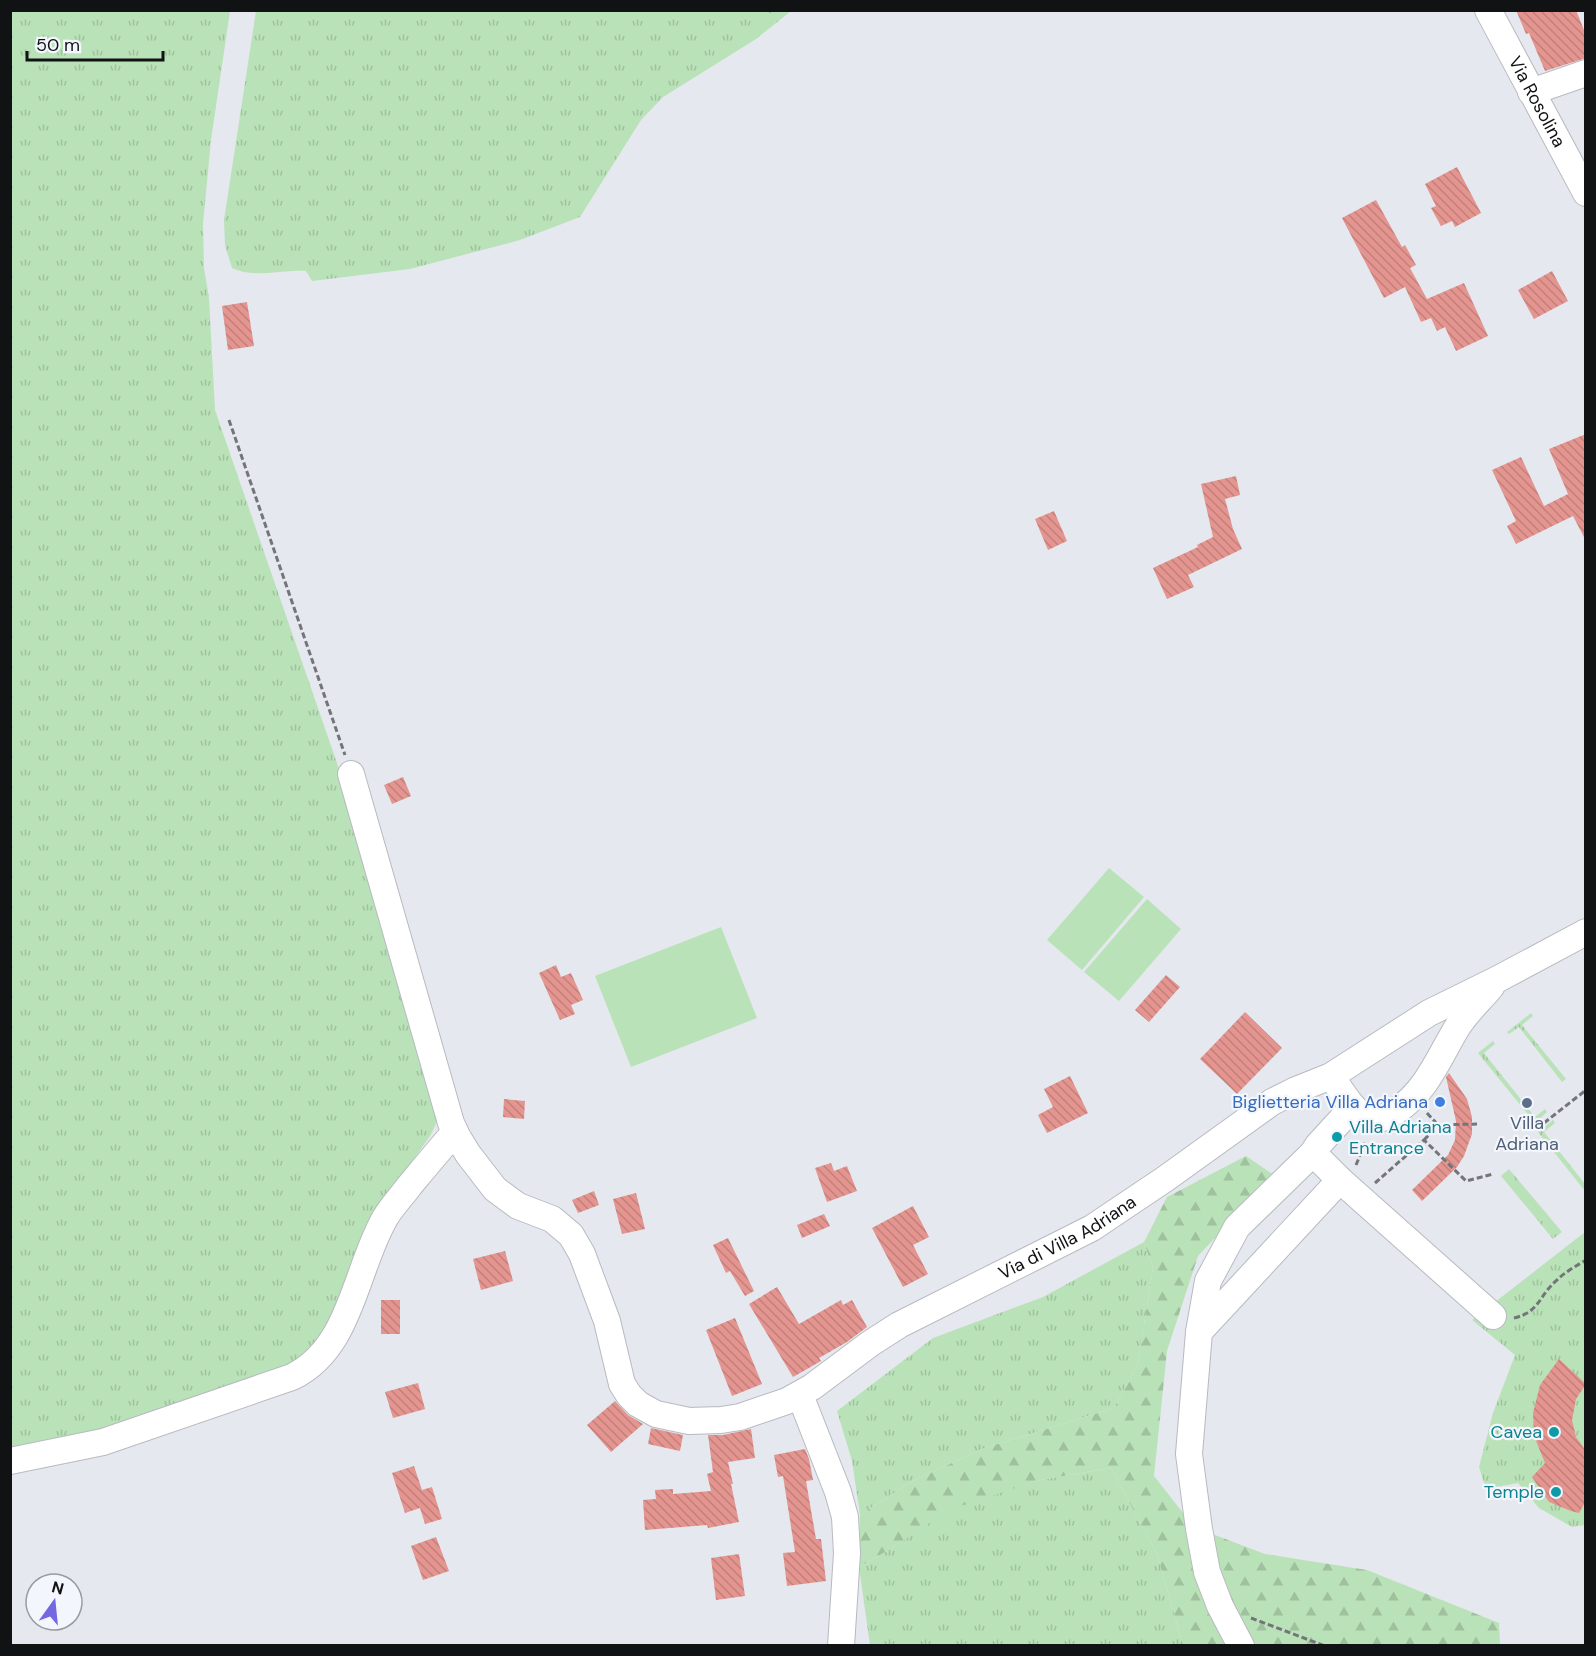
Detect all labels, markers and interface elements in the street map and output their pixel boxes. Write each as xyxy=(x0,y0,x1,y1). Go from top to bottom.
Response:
scale bar xyxy=(27,24,164,62)
text: 50 m xyxy=(36,33,80,57)
street label: Via Rosolina xyxy=(1503,52,1571,151)
place label: Biglietteria Villa Adriana xyxy=(1232,1090,1428,1114)
marker: Biglietteria Villa Adriana xyxy=(1433,1095,1447,1109)
marker: Villa Adriana xyxy=(1520,1096,1534,1110)
place label: Villa Adriana xyxy=(1495,1111,1559,1156)
place label: Villa Adriana Entrance xyxy=(1349,1115,1452,1160)
marker: Villa Adriana Entrance xyxy=(1330,1130,1344,1144)
street label: Via di Villa Adriana xyxy=(994,1190,1141,1285)
place label: Cavea xyxy=(1491,1420,1542,1444)
marker: Cavea xyxy=(1547,1425,1561,1439)
place label: Temple xyxy=(1484,1480,1544,1504)
marker: Temple xyxy=(1549,1485,1563,1499)
north arrow xyxy=(24,1572,84,1632)
text: N xyxy=(49,1576,66,1600)

